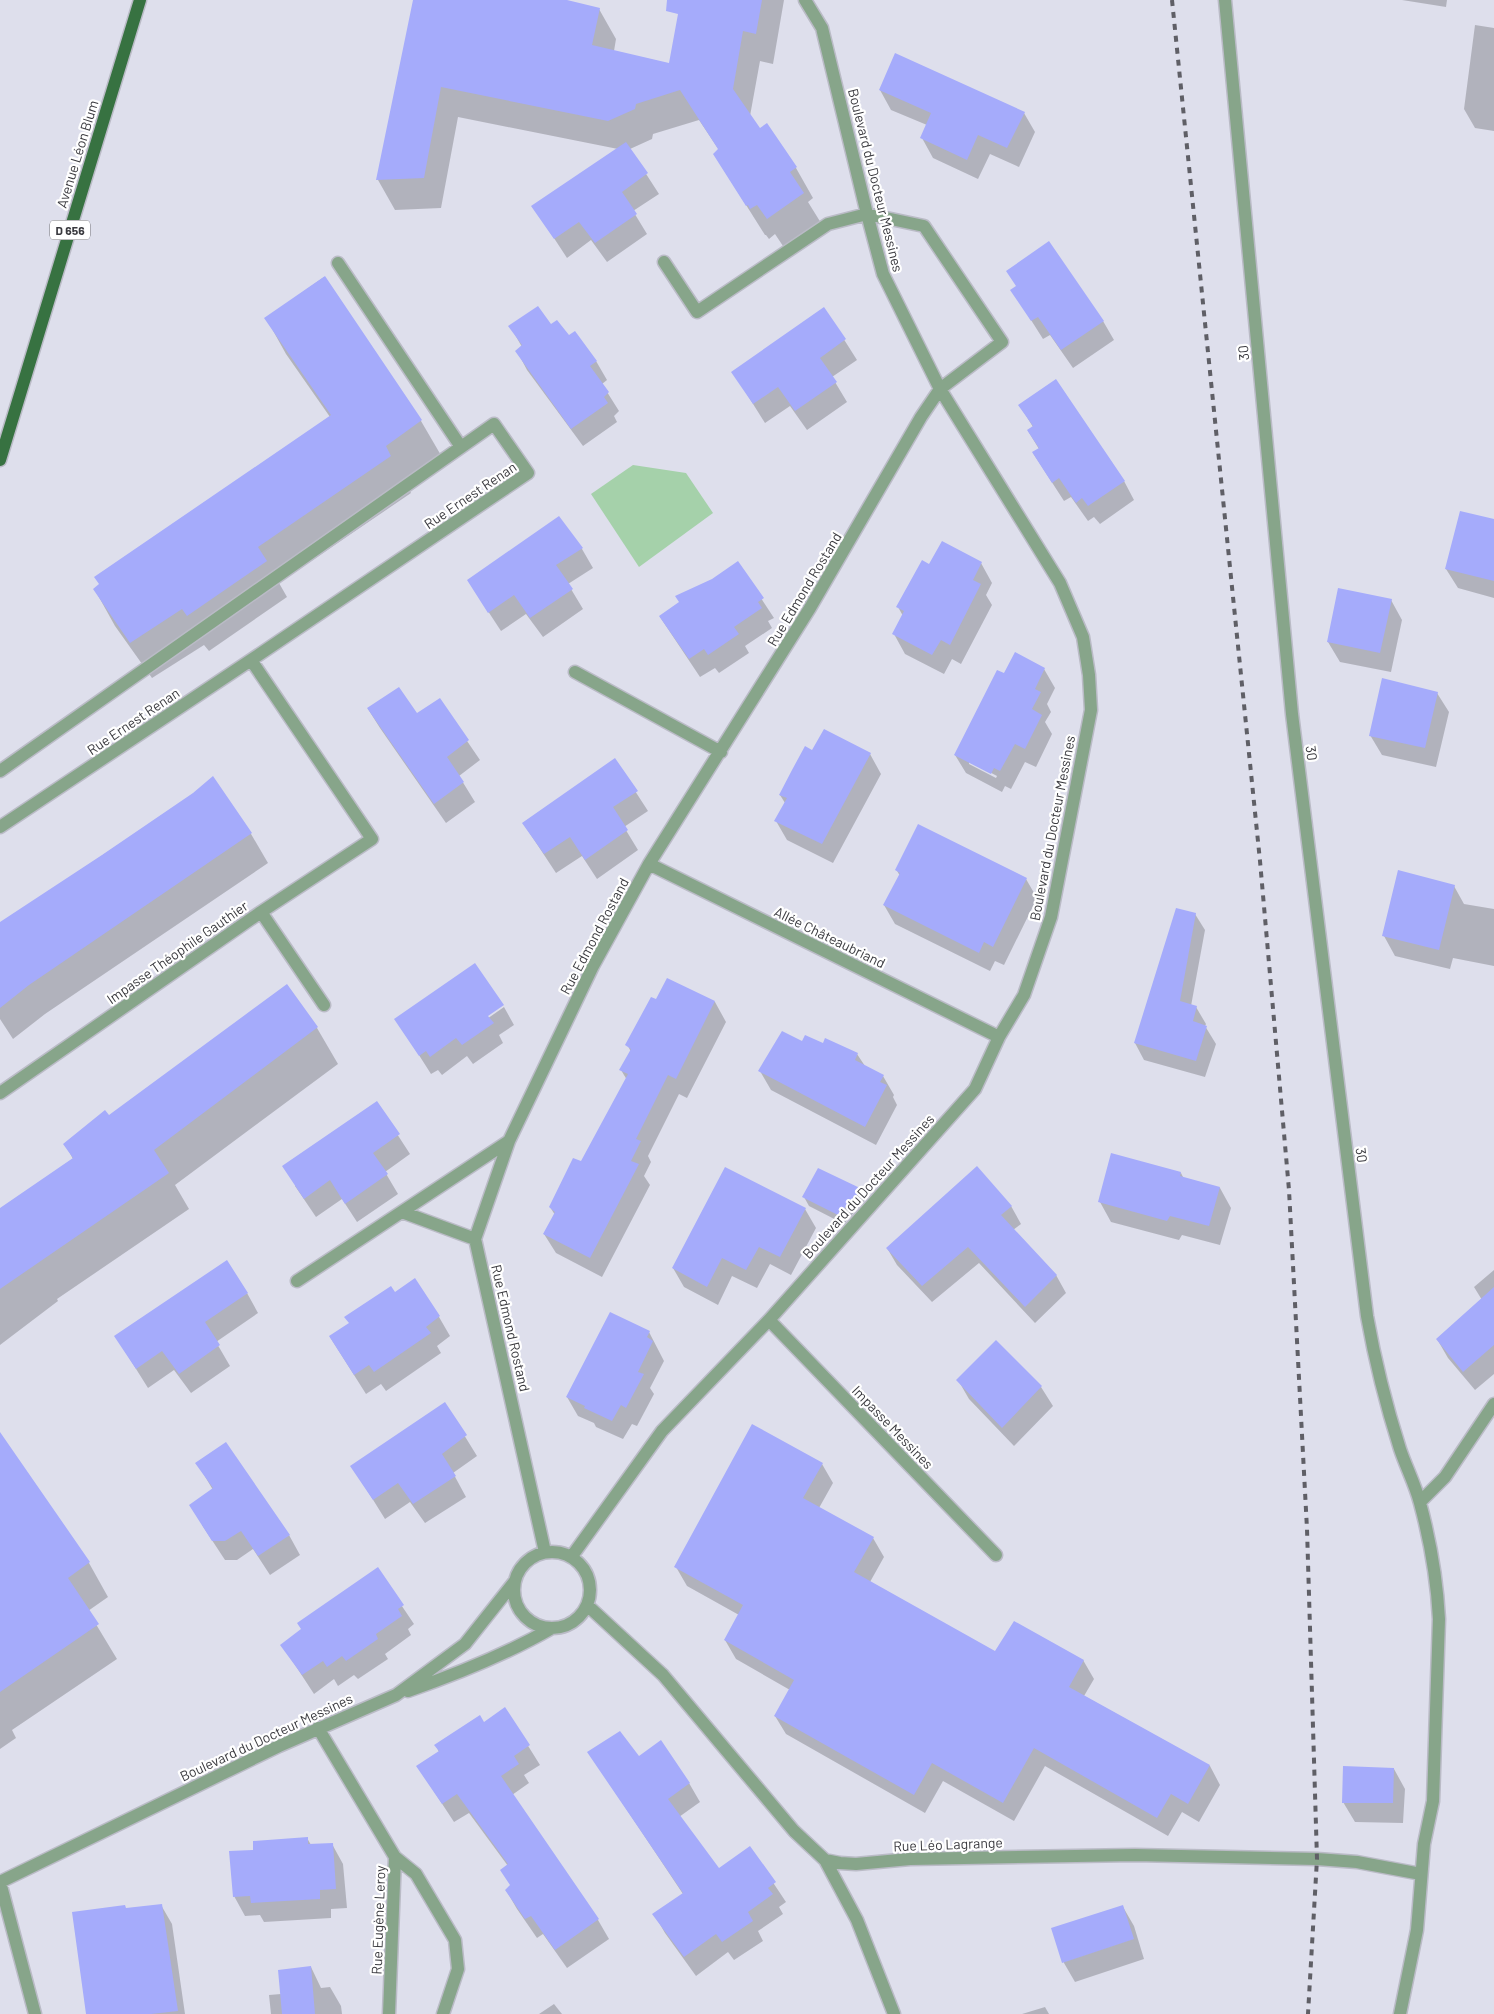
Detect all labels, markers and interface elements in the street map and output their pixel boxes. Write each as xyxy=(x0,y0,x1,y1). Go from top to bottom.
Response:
street label: Boulevard du Docteur Messines xyxy=(845,87,907,274)
street label: Avenue Léon Blum xyxy=(53,98,101,210)
road number: D 656 xyxy=(50,220,90,240)
street label: 30 xyxy=(1234,345,1252,361)
street label: Rue Ernest Renan xyxy=(421,458,519,532)
street label: Rue Edmond Rostand xyxy=(763,529,845,649)
street label: Rue Ernest Renan xyxy=(84,684,182,758)
street label: Boulevard du Docteur Messines xyxy=(1026,734,1078,922)
street label: 30 xyxy=(1303,744,1321,762)
street label: Rue Edmond Rostand xyxy=(556,875,632,997)
street label: Impasse Théophile Gauthier xyxy=(103,897,251,1007)
street label: Allée Châteaubriand xyxy=(772,903,888,971)
street label: Boulevard du Docteur Messines xyxy=(799,1110,938,1262)
street label: 30 xyxy=(1353,1146,1371,1164)
street label: Rue Edmond Rostand xyxy=(488,1263,534,1393)
street label: Impasse Messines xyxy=(849,1382,937,1472)
street label: Boulevard du Docteur Messines xyxy=(177,1689,355,1785)
street label: Rue Léo Lagrange xyxy=(893,1834,1003,1854)
street label: Rue Eugène Leroy xyxy=(368,1865,388,1975)

